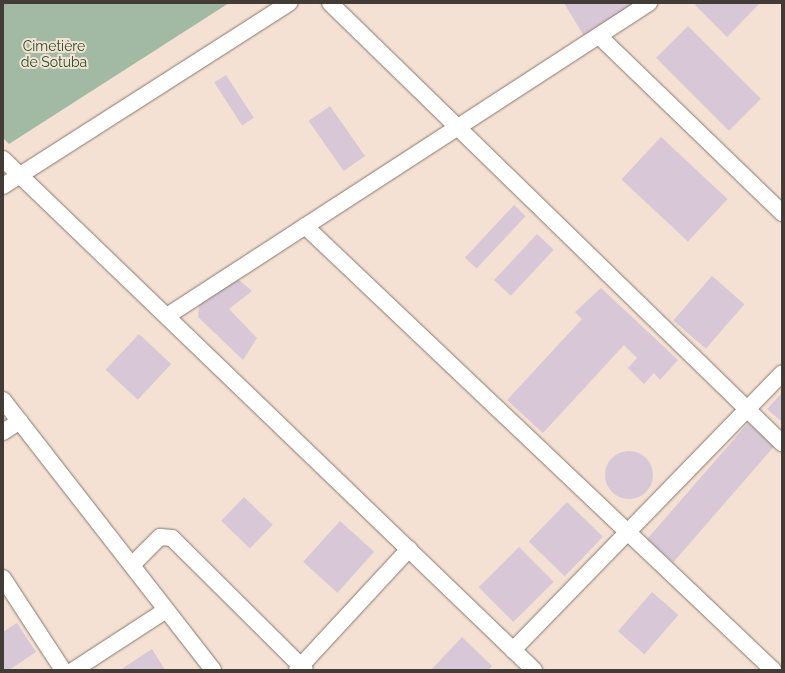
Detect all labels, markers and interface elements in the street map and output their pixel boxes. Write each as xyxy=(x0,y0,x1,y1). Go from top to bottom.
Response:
park label: Cimetière de Sotuba xyxy=(21,38,87,70)

